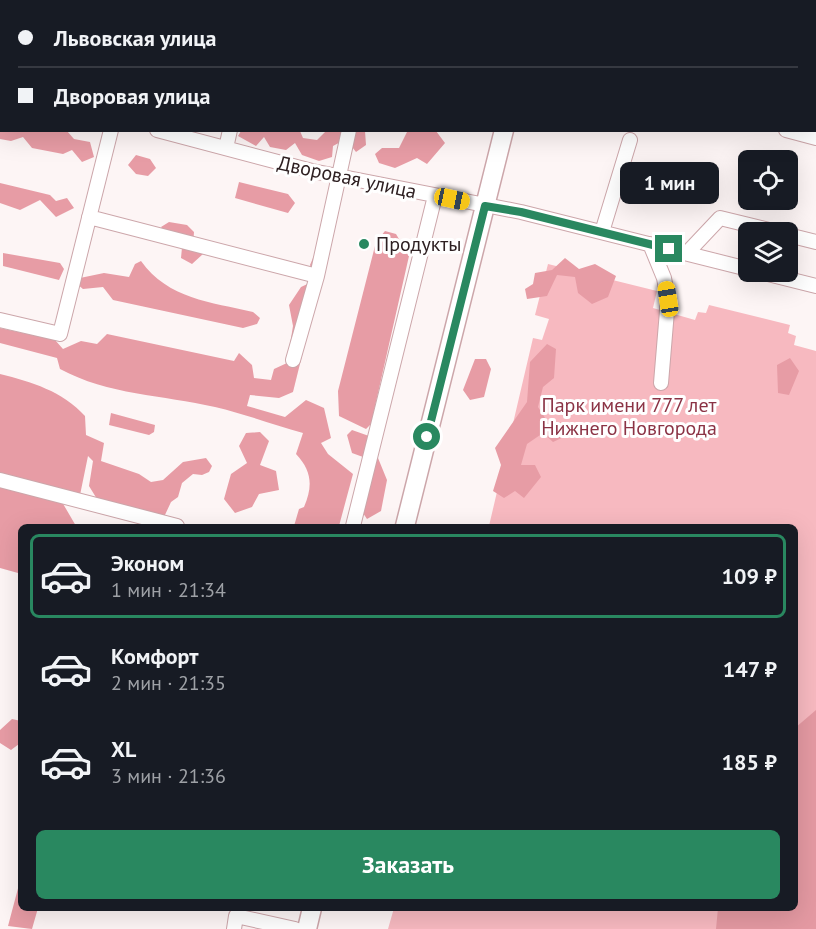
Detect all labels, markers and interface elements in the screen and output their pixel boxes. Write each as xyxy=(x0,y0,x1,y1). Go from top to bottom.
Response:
text: Львовская улица xyxy=(54,24,216,52)
text: Дворовая улица xyxy=(54,82,211,110)
street label: Дворовая улица xyxy=(275,150,419,204)
map controls xyxy=(738,150,798,282)
button: locate xyxy=(738,150,798,210)
callout: 1 мин xyxy=(620,162,718,204)
text: 1 мин xyxy=(644,170,695,196)
car xyxy=(433,186,471,212)
button: layers xyxy=(738,222,798,282)
place label: Продукты xyxy=(376,231,461,257)
route end xyxy=(655,235,682,262)
marker: Продукты xyxy=(357,237,371,251)
car xyxy=(656,280,680,318)
park label: Парк имени 777 лет Нижнего Новгорода xyxy=(541,392,717,441)
route start xyxy=(413,423,440,450)
icon: car xyxy=(39,549,93,603)
text: Эконом xyxy=(111,549,184,577)
text: 109 ₽ xyxy=(722,562,777,590)
text: 1 мин · 21:34 xyxy=(111,577,226,603)
icon: car xyxy=(39,642,93,696)
text: Комфорт xyxy=(111,642,199,670)
text: 147 ₽ xyxy=(723,655,777,683)
text: 2 мин · 21:35 xyxy=(111,670,226,696)
icon: car xyxy=(39,735,93,789)
text: XL xyxy=(111,735,136,763)
text: 185 ₽ xyxy=(722,748,777,776)
text: 3 мин · 21:36 xyxy=(111,763,226,789)
button: Заказать xyxy=(36,830,780,899)

